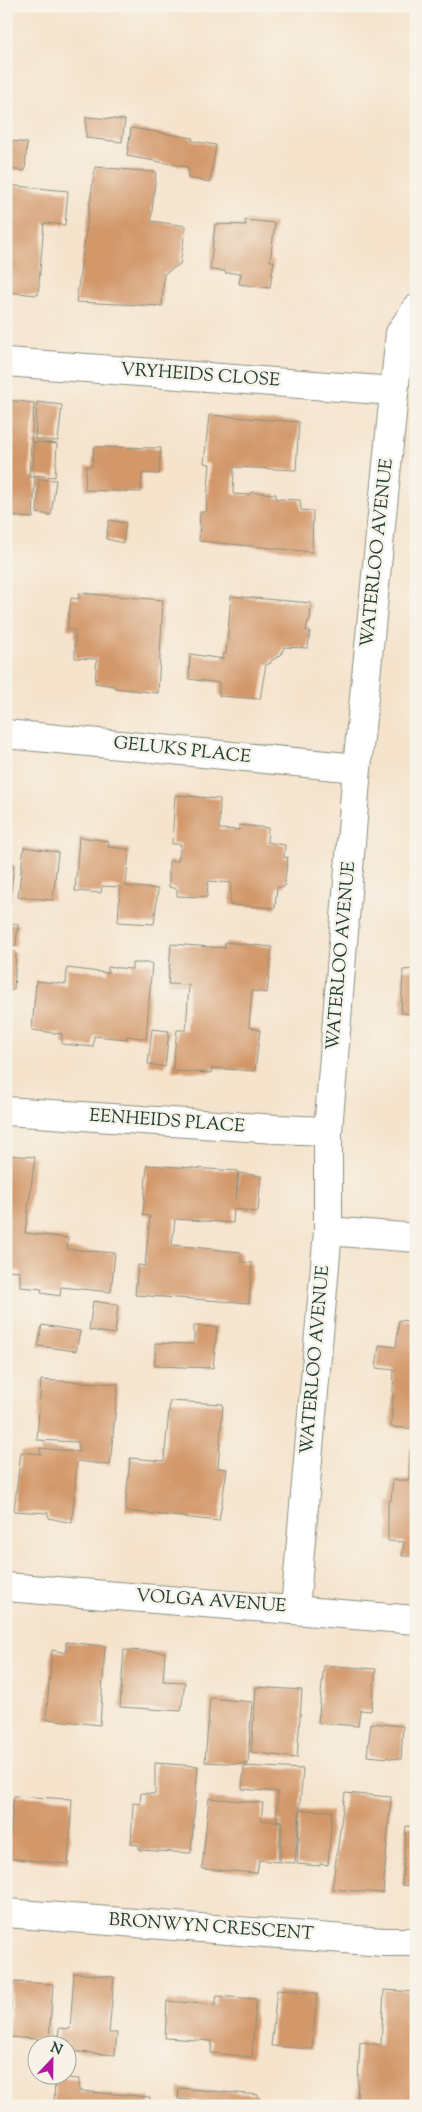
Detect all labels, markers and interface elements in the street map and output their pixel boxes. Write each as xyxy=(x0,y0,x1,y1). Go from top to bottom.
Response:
street label: VRYHEIDS CLOSE xyxy=(119,357,281,395)
street label: WATERLOO AVENUE xyxy=(355,457,401,649)
street label: GELUKS PLACE xyxy=(112,731,252,771)
street label: WATERLOO AVENUE xyxy=(321,860,363,1052)
street label: EENHEIDS PLACE xyxy=(88,1104,246,1140)
street label: WATERLOO AVENUE xyxy=(295,1264,337,1456)
street label: VOLGA AVENUE xyxy=(135,1584,287,1620)
street label: BRONWYN CRESCENT xyxy=(108,1908,315,1948)
north arrow xyxy=(28,2034,78,2084)
text: N xyxy=(47,2038,65,2061)

